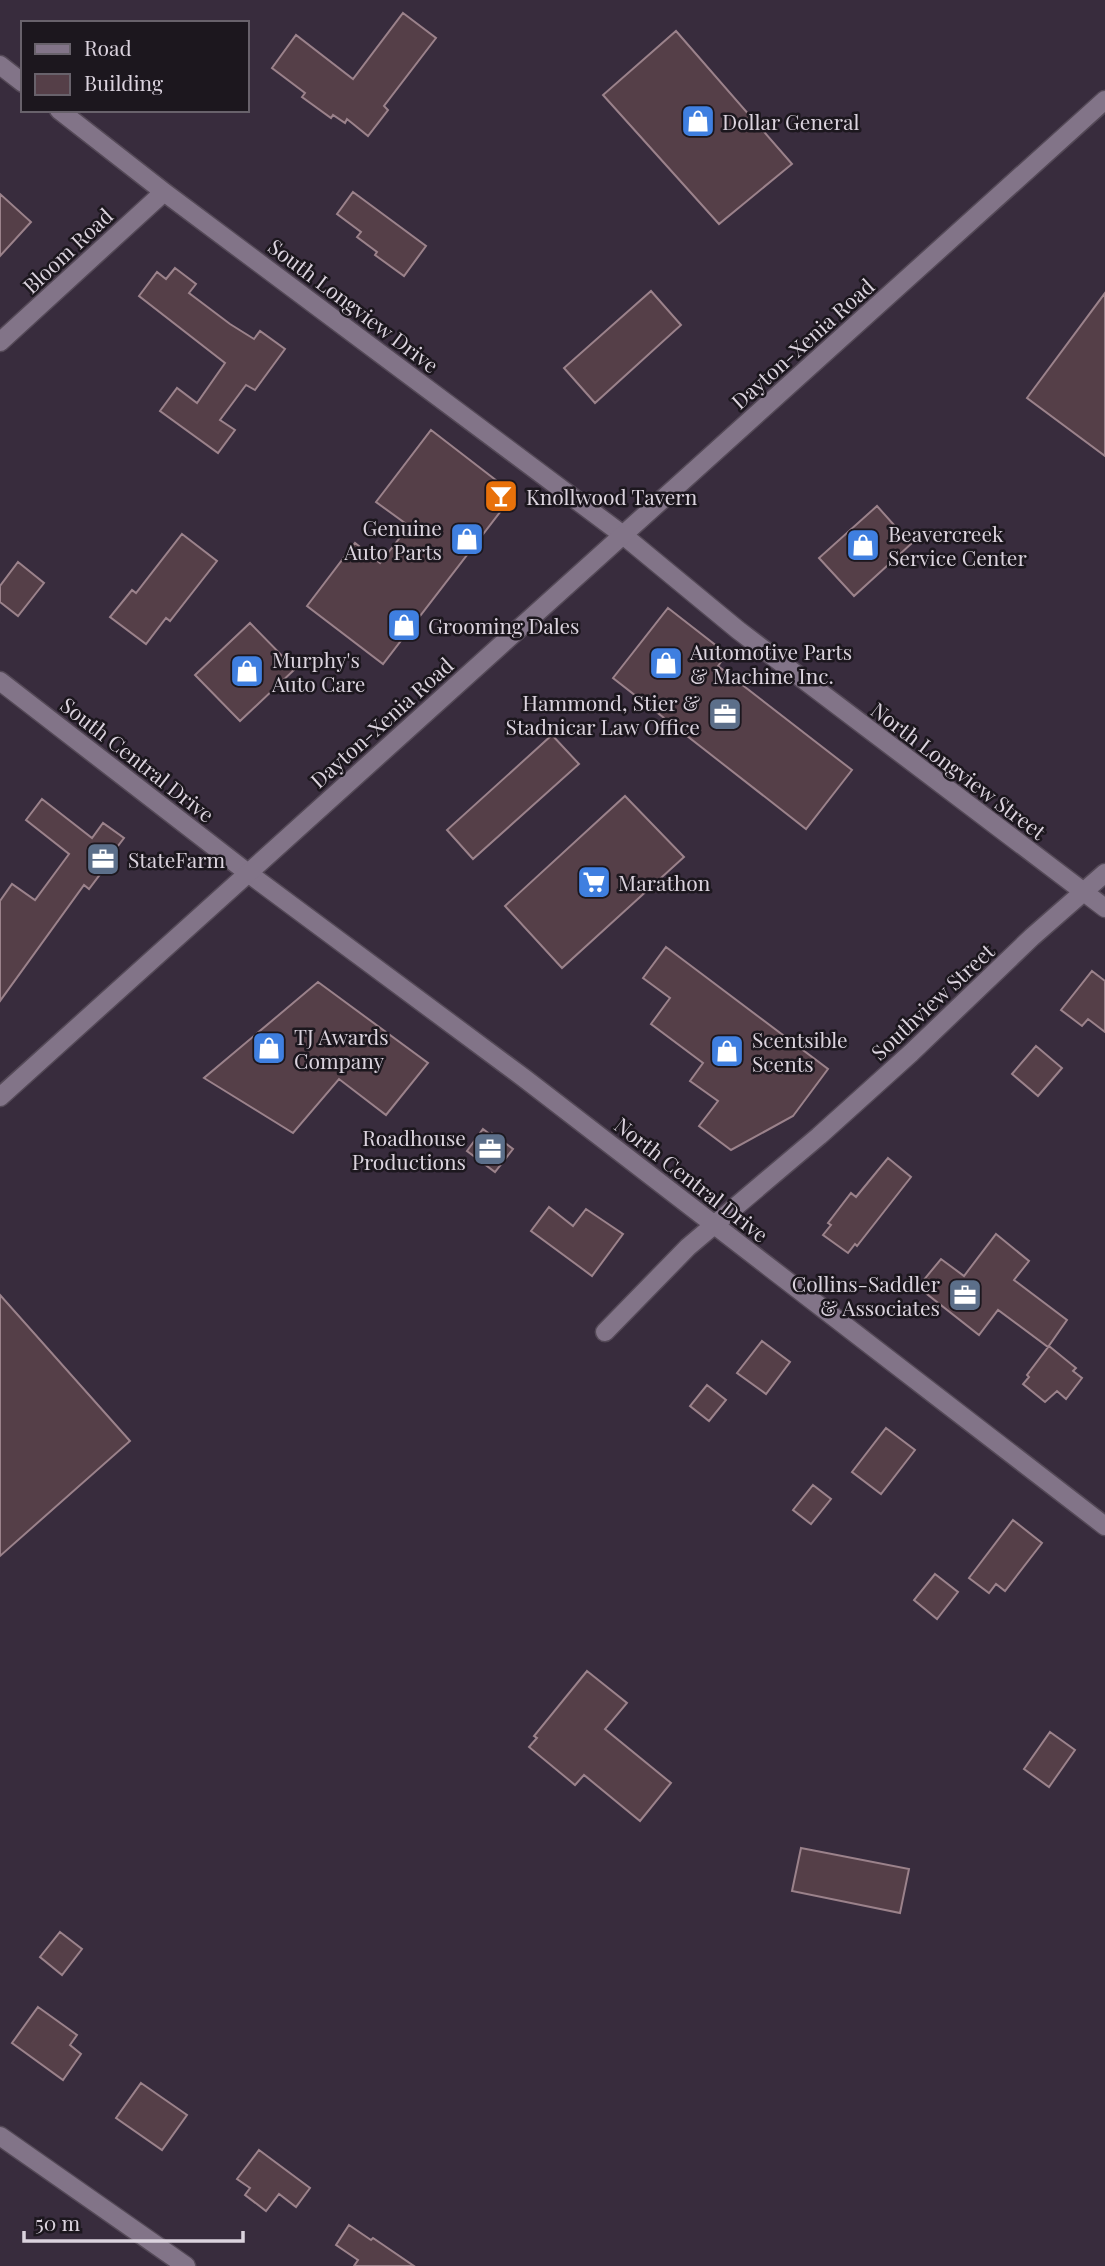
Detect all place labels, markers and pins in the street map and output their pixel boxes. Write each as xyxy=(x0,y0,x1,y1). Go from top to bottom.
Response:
shop icon: Dollar General xyxy=(679,102,717,140)
place label: Dollar General xyxy=(722,107,859,135)
bar icon: Knollwood Tavern xyxy=(482,477,520,515)
place label: Knollwood Tavern xyxy=(526,482,698,510)
place label: Genuine Auto Parts xyxy=(343,513,442,565)
place label: Beavercreek Service Center xyxy=(888,519,1027,571)
shop icon: Genuine Auto Parts xyxy=(448,520,486,558)
shop icon: Beavercreek Service Center xyxy=(844,526,882,564)
shop icon: Grooming Dales xyxy=(385,606,423,644)
place label: Grooming Dales xyxy=(428,611,580,639)
place label: Automotive Parts & Machine Inc. xyxy=(689,637,852,689)
shop icon: Automotive Parts & Machine Inc. xyxy=(647,644,685,682)
place label: Murphy's Auto Care xyxy=(271,645,365,697)
shop icon: Murphy's Auto Care xyxy=(228,652,266,690)
place label: Hammond, Stier & Stadnicar Law Office xyxy=(506,688,700,740)
office icon: Hammond, Stier & Stadnicar Law Office xyxy=(706,695,744,733)
office icon: StateFarm xyxy=(84,840,122,878)
place label: StateFarm xyxy=(128,845,226,873)
supermarket icon: Marathon xyxy=(575,863,613,901)
place label: Marathon xyxy=(618,868,711,896)
place label: TJ Awards Company xyxy=(294,1022,389,1074)
place label: Scentsible Scents xyxy=(752,1025,848,1077)
shop icon: TJ Awards Company xyxy=(250,1029,288,1067)
shop icon: Scentsible Scents xyxy=(708,1032,746,1070)
place label: Roadhouse Productions xyxy=(352,1123,466,1175)
office icon: Roadhouse Productions xyxy=(471,1130,509,1168)
place label: Collins-Saddler & Associates xyxy=(792,1269,941,1321)
office icon: Collins-Saddler & Associates xyxy=(946,1276,984,1314)

